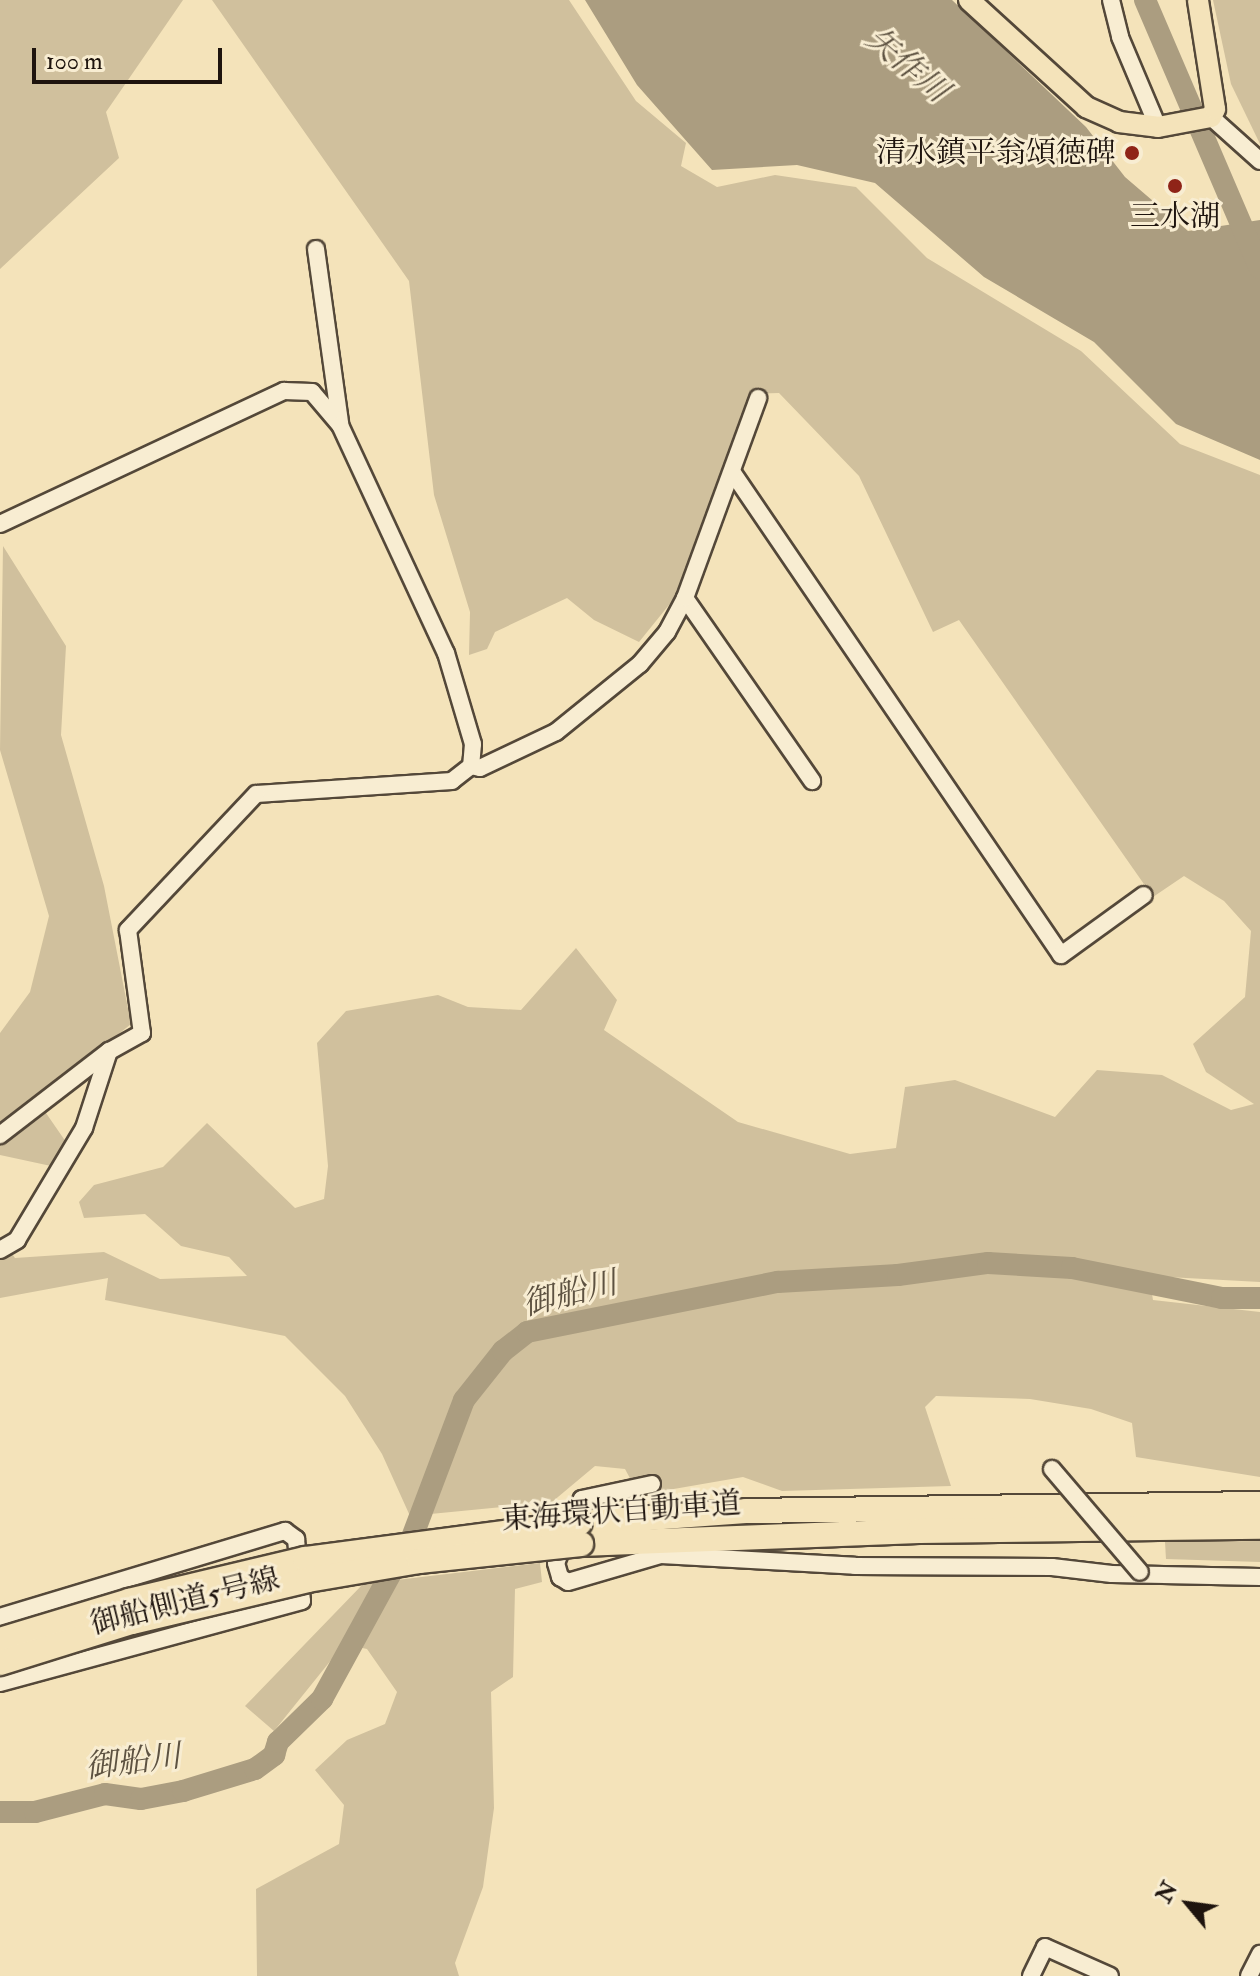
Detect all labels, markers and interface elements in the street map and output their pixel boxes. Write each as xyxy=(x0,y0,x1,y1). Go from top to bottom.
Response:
water label: 矢作川 xyxy=(858,19,956,111)
scale bar xyxy=(36,32,226,82)
text: 100 m xyxy=(46,46,103,77)
place label: 清水鎮平翁頌徳碑 xyxy=(876,135,1116,171)
marker: 清水鎮平翁頌徳碑 xyxy=(1123,144,1141,162)
marker: 三水湖 xyxy=(1166,177,1184,195)
place label: 三水湖 xyxy=(1130,199,1220,235)
water label: 御船川 xyxy=(519,1264,621,1324)
street label: 東海環状自動車道 xyxy=(500,1486,742,1538)
street label: 御船側道5号線 xyxy=(87,1561,283,1643)
water label: 御船川 xyxy=(83,1737,183,1787)
north arrow xyxy=(1148,1864,1228,1944)
text: N xyxy=(1150,1877,1184,1908)

